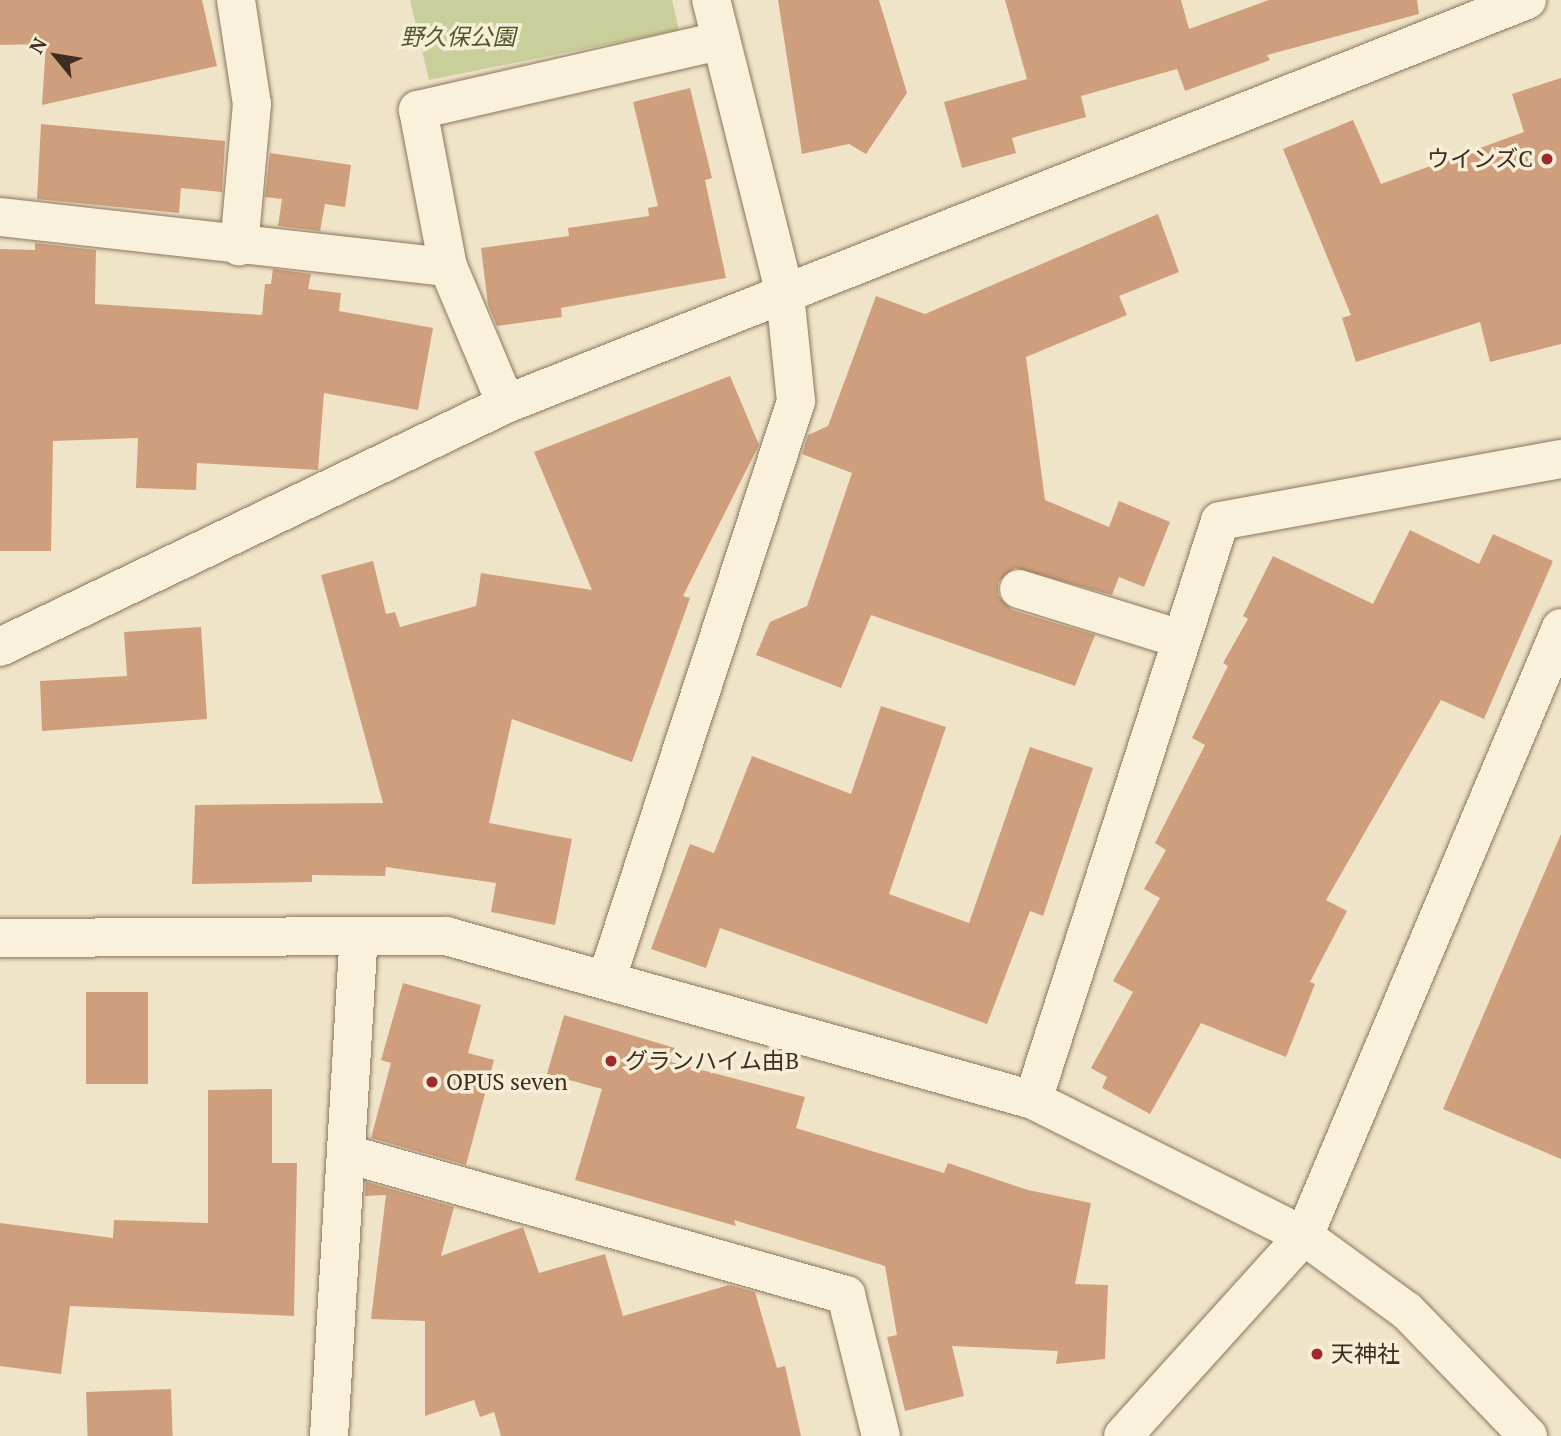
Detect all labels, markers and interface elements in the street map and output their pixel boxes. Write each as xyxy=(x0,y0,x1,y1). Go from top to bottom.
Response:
north arrow xyxy=(21,21,91,91)
park label: 野久保公園 xyxy=(401,23,515,51)
text: N xyxy=(23,33,52,58)
place label: ウインズC xyxy=(1426,145,1533,173)
marker: ウインズC xyxy=(1539,151,1555,167)
place label: グランハイム由B xyxy=(625,1047,800,1075)
marker: グランハイム由B xyxy=(603,1053,619,1069)
place label: OPUS seven xyxy=(446,1068,568,1096)
marker: OPUS seven xyxy=(424,1074,440,1090)
place label: 天神社 xyxy=(1331,1340,1400,1368)
marker: 天神社 xyxy=(1309,1346,1325,1362)

